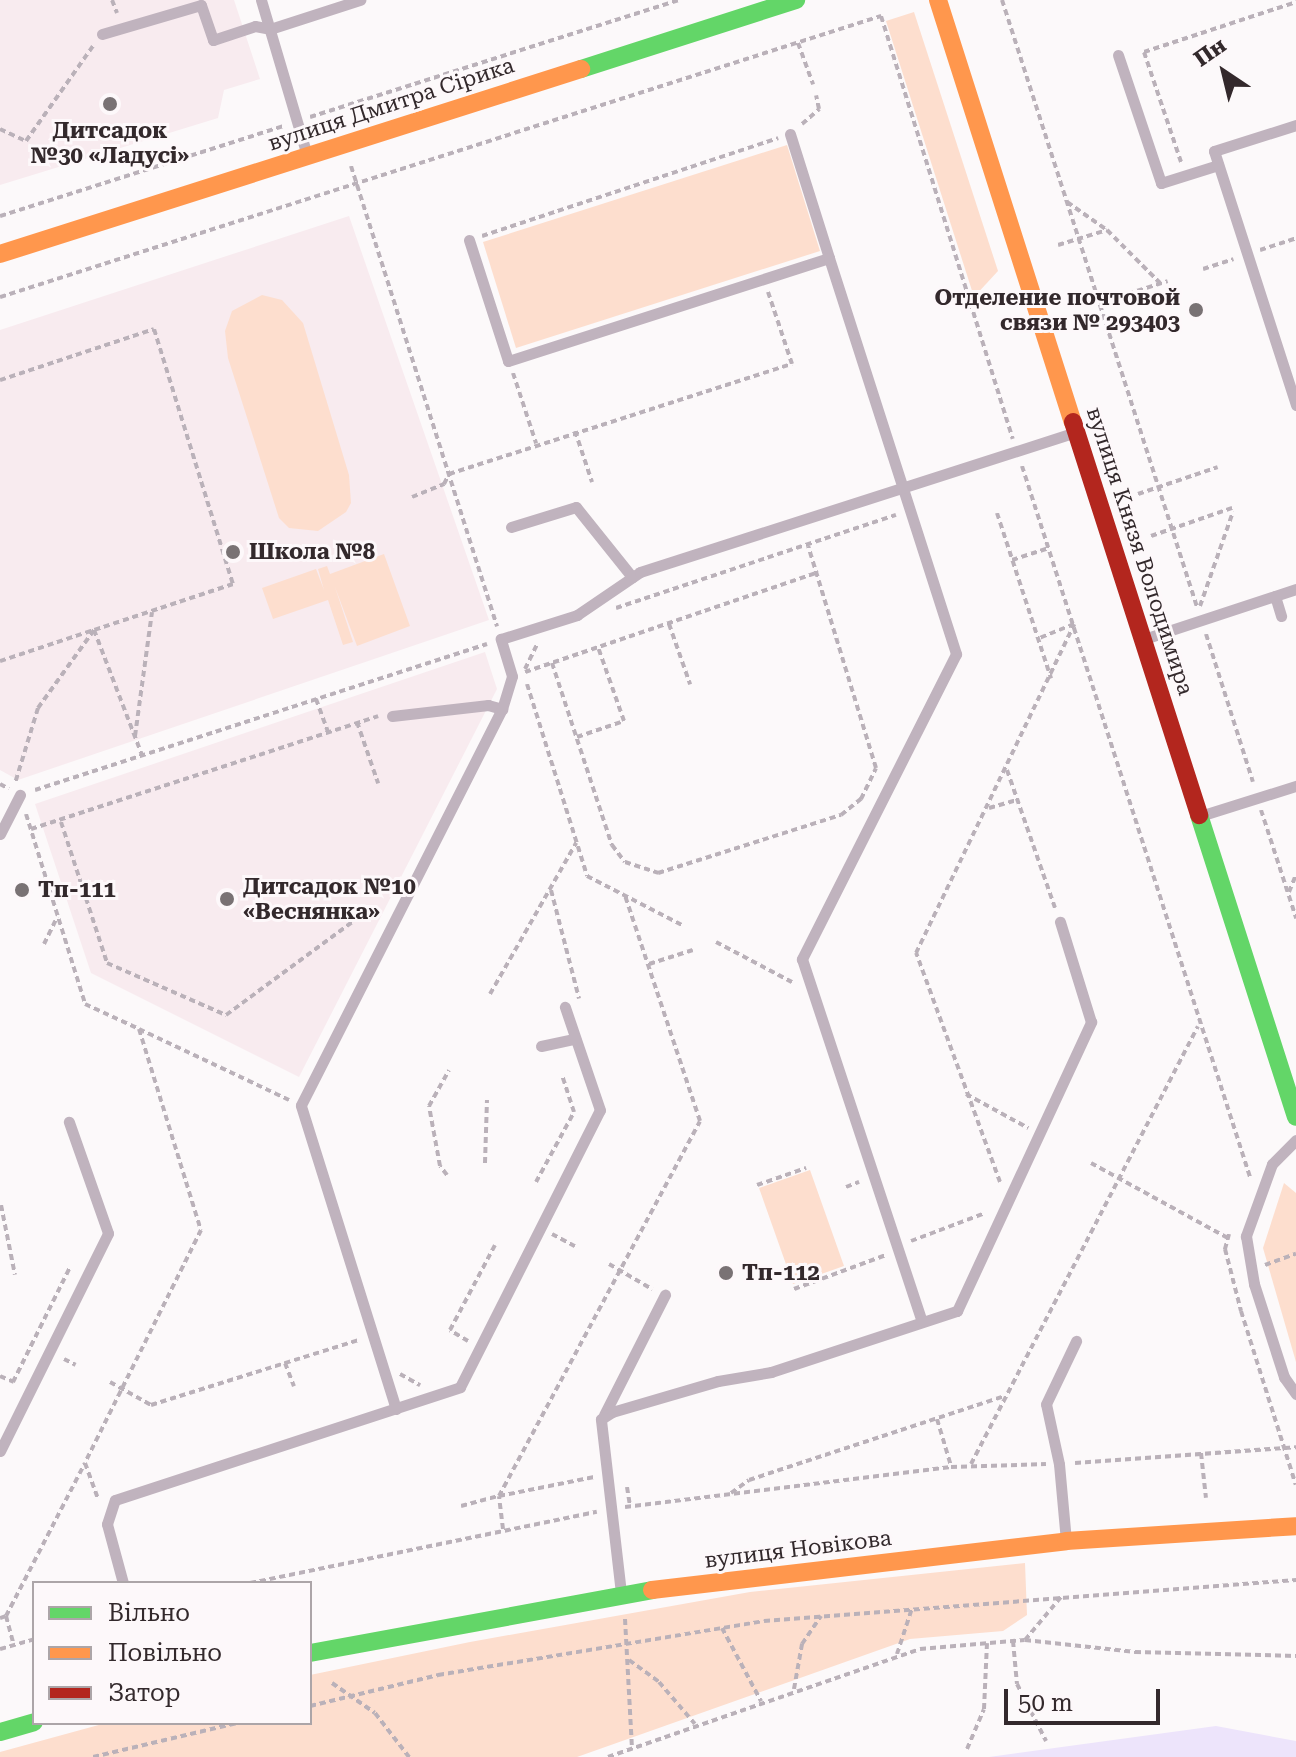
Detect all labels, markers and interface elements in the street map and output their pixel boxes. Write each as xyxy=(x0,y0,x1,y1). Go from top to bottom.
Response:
north arrow xyxy=(1184,32,1264,112)
text: Пн xyxy=(1189,32,1231,72)
street label: вулиця Дмитра Сірика xyxy=(265,52,517,156)
marker: Дитсадок №30 «Ладусі» xyxy=(101,95,119,113)
place label: Дитсадок №30 «Ладусі» xyxy=(31,117,189,168)
place label: Отделение почтовой связи № 293403 xyxy=(935,284,1180,336)
marker: Отделение почтовой связи № 293403 xyxy=(1187,301,1205,319)
street label: вулиця Князя Володимира xyxy=(1081,404,1199,698)
place label: Школа №8 xyxy=(249,539,375,565)
marker: Школа №8 xyxy=(224,543,242,561)
place label: Дитсадок №10 «Веснянка» xyxy=(243,873,416,924)
place label: Тп-111 xyxy=(38,877,116,903)
marker: Тп-111 xyxy=(13,881,31,899)
marker: Дитсадок №10 «Веснянка» xyxy=(218,890,236,908)
place label: Тп-112 xyxy=(742,1260,820,1286)
marker: Тп-112 xyxy=(717,1264,735,1282)
street label: вулиця Новікова xyxy=(703,1524,893,1574)
legend xyxy=(32,1581,312,1725)
text: Вільно xyxy=(108,1599,190,1627)
text: Повільно xyxy=(108,1639,222,1667)
scale bar xyxy=(1008,1673,1164,1723)
text: Затор xyxy=(108,1679,181,1707)
text: 50 m xyxy=(1018,1689,1073,1717)

